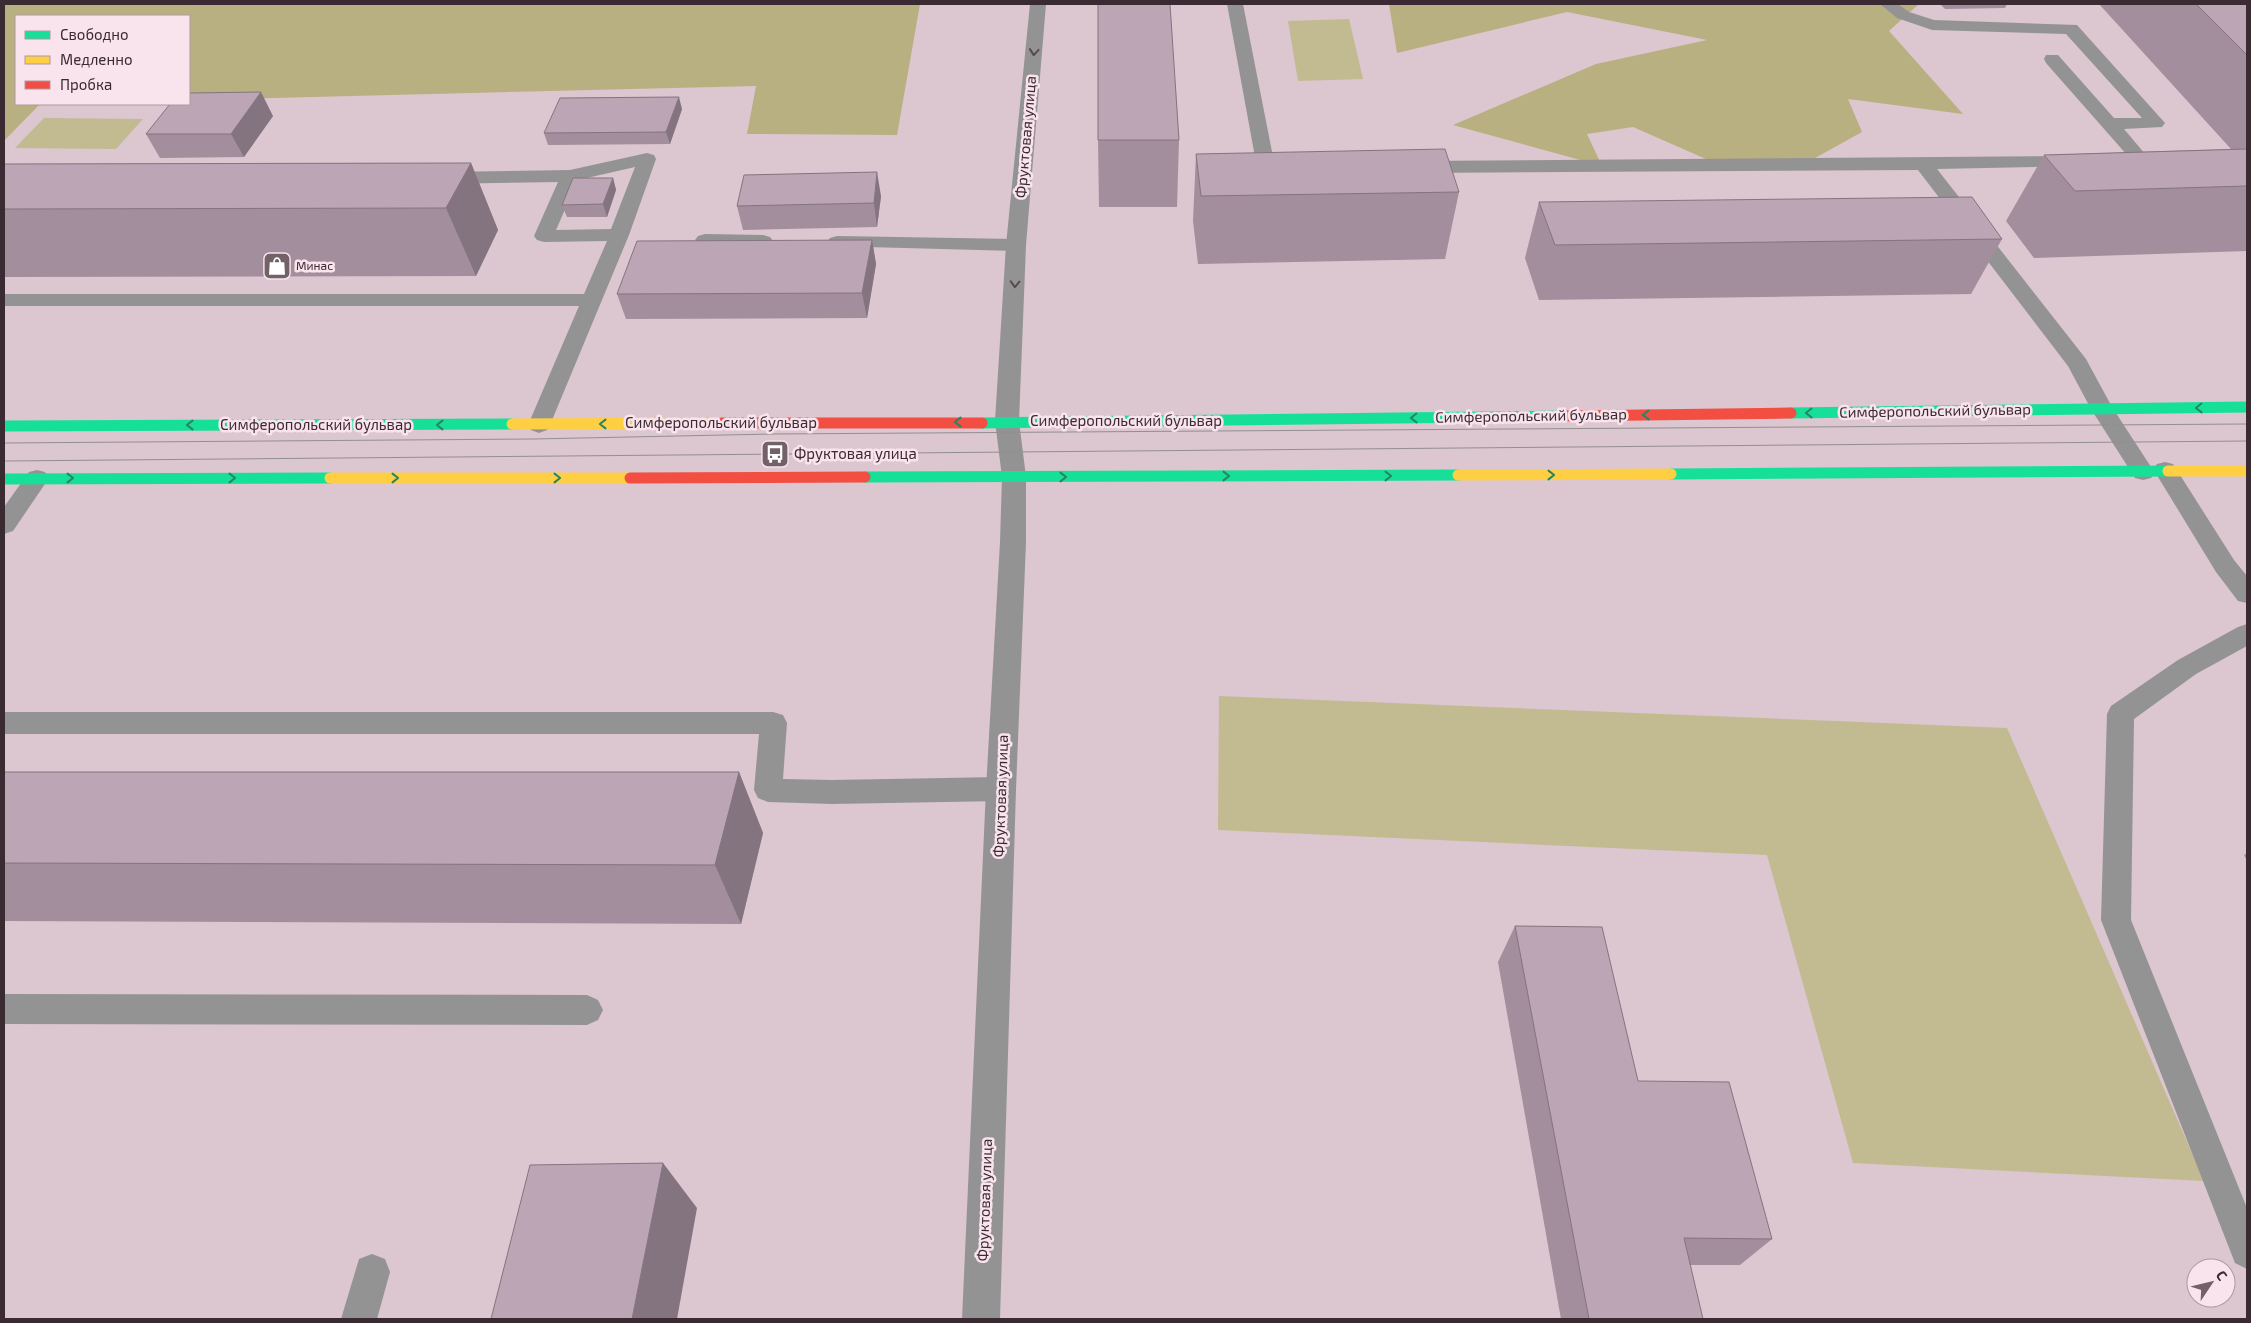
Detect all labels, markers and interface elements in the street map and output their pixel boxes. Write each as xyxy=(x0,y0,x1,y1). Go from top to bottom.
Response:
legend xyxy=(15,15,190,105)
text: Свободно xyxy=(60,25,129,43)
one-way arrow xyxy=(1029,49,1040,57)
text: Медленно xyxy=(60,50,133,68)
text: Пробка xyxy=(60,75,112,93)
street label: Фруктовая улица xyxy=(1011,75,1040,199)
shop icon: Минас xyxy=(262,251,292,281)
place label: Минас xyxy=(296,258,333,272)
one-way arrow xyxy=(1009,280,1020,288)
street label: Симферопольский бульвар xyxy=(1839,399,2031,422)
one-way arrow xyxy=(2194,403,2202,413)
street label: Симферопольский бульвар xyxy=(1435,404,1627,427)
one-way arrow xyxy=(1804,408,1812,418)
one-way arrow xyxy=(1642,410,1650,420)
street label: Симферопольский бульвар xyxy=(1030,411,1222,430)
street label: Симферопольский бульвар xyxy=(625,413,817,432)
one-way arrow xyxy=(1409,413,1417,423)
street label: Симферопольский бульвар xyxy=(220,415,412,434)
one-way arrow xyxy=(954,416,962,427)
one-way arrow xyxy=(599,419,606,429)
one-way arrow xyxy=(186,420,194,430)
one-way arrow xyxy=(436,420,444,430)
bus stop icon: Фруктовая улица xyxy=(760,439,790,469)
place label: Фруктовая улица xyxy=(794,444,917,463)
one-way arrow xyxy=(1547,470,1555,480)
one-way arrow xyxy=(1222,471,1230,481)
one-way arrow xyxy=(1384,471,1392,481)
one-way arrow xyxy=(1060,472,1067,482)
one-way arrow xyxy=(66,473,74,483)
one-way arrow xyxy=(229,473,237,483)
one-way arrow xyxy=(392,473,399,483)
one-way arrow xyxy=(554,473,562,483)
street label: Фруктовая улица xyxy=(989,734,1012,858)
street label: Фруктовая улица xyxy=(973,1138,996,1262)
north arrow xyxy=(2186,1258,2236,1308)
text: С xyxy=(2213,1267,2231,1284)

